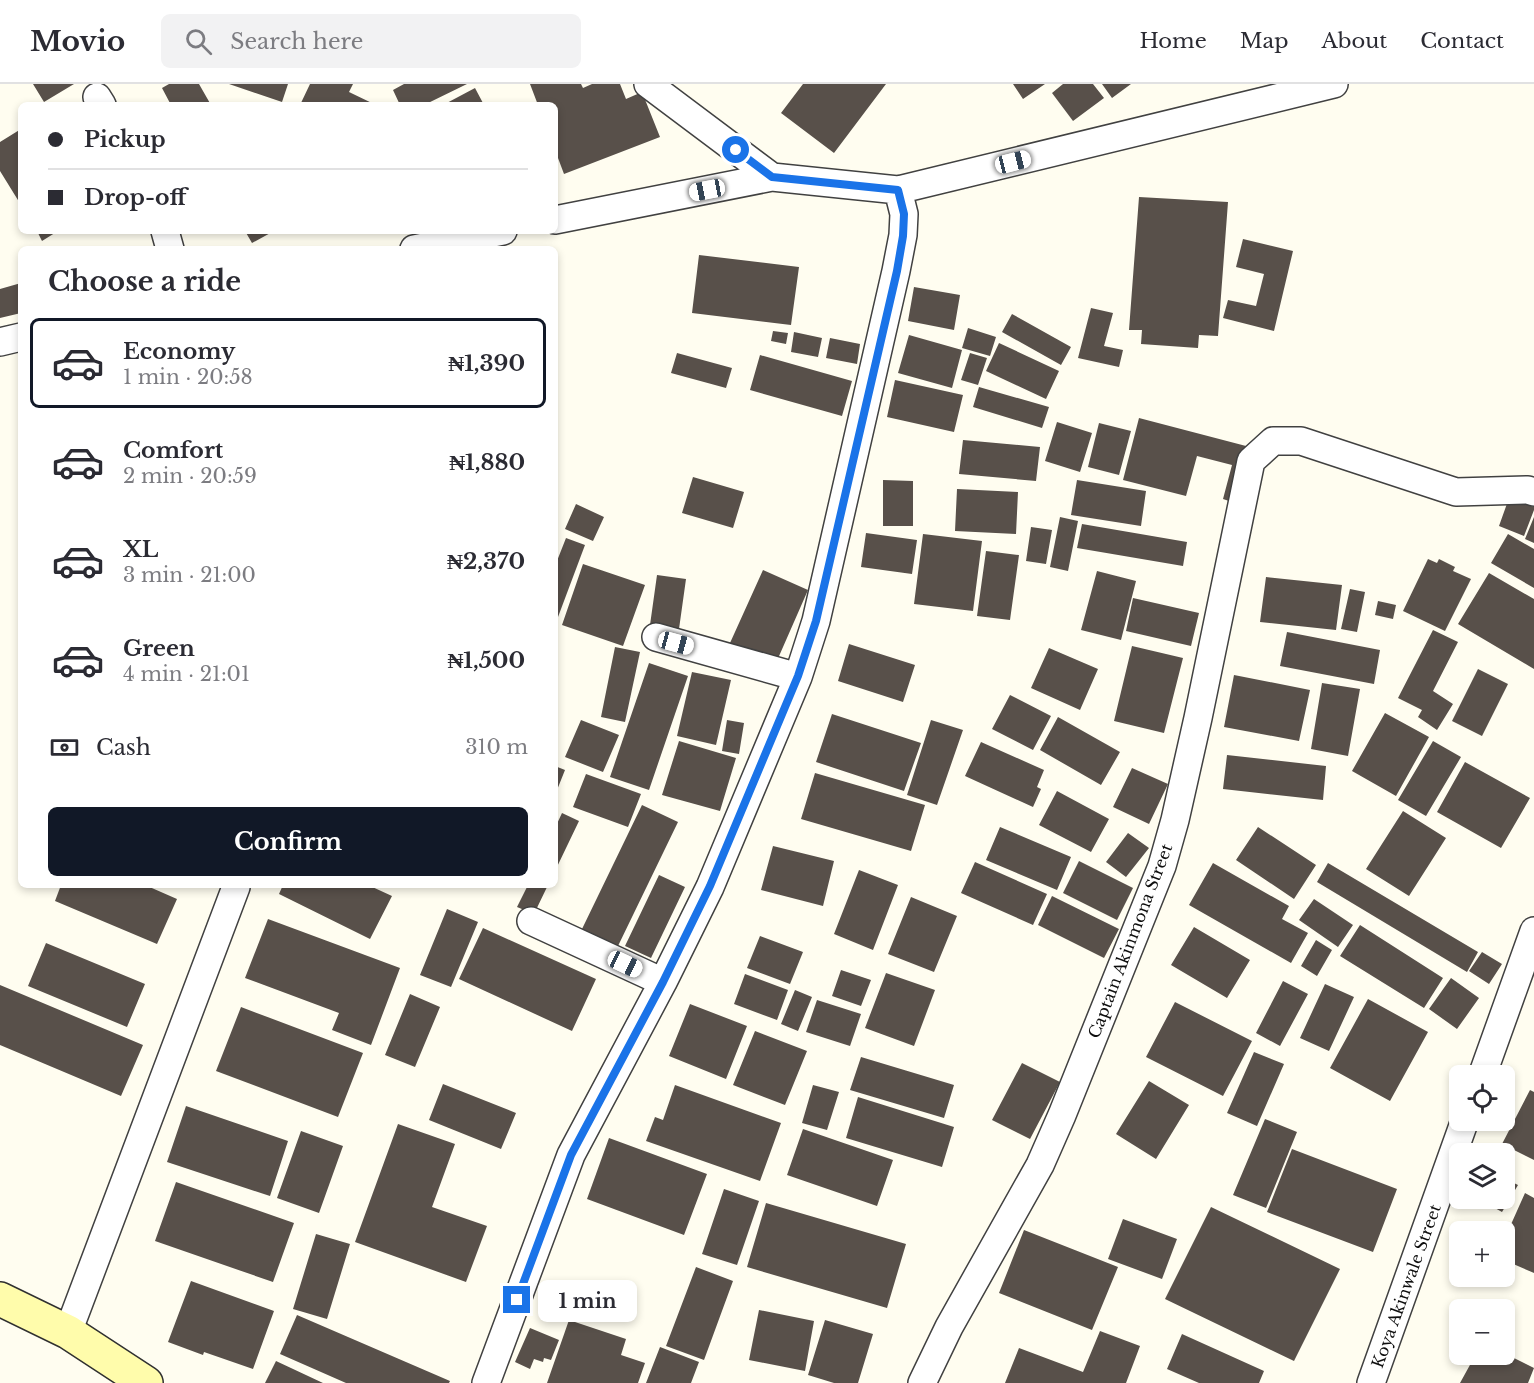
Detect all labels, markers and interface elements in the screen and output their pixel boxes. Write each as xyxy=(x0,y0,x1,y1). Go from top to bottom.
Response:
search box xyxy=(161,14,581,68)
text: Movio xyxy=(30,24,125,59)
icon: search xyxy=(182,25,215,58)
text: Search here xyxy=(230,28,363,55)
text: Home xyxy=(1140,28,1207,54)
text: Map xyxy=(1240,28,1288,54)
text: About xyxy=(1321,28,1387,54)
text: Contact xyxy=(1420,28,1504,54)
text: Pickup xyxy=(84,126,166,153)
route start xyxy=(722,136,749,163)
car xyxy=(993,149,1033,175)
car xyxy=(688,178,726,202)
text: Drop-off xyxy=(84,184,186,211)
text: Choose a ride xyxy=(48,265,241,298)
icon: car xyxy=(51,336,105,390)
text: Economy xyxy=(123,338,235,365)
text: ₦1,390 xyxy=(448,350,525,377)
text: 1 min · 20:58 xyxy=(123,365,253,389)
icon: car xyxy=(51,435,105,489)
text: Comfort xyxy=(123,437,223,464)
text: ₦1,880 xyxy=(449,449,525,476)
text: 2 min · 20:59 xyxy=(123,464,257,488)
icon: car xyxy=(51,534,105,588)
text: XL xyxy=(123,536,158,563)
text: ₦2,370 xyxy=(447,548,525,575)
text: 3 min · 21:00 xyxy=(123,563,256,587)
car xyxy=(656,630,696,656)
icon: car xyxy=(51,633,105,687)
text: Green xyxy=(123,635,195,662)
text: ₦1,500 xyxy=(447,647,525,674)
text: 4 min · 21:01 xyxy=(123,662,250,686)
icon: cash xyxy=(48,731,81,764)
text: Cash xyxy=(96,734,151,761)
text: 310 m xyxy=(465,735,528,759)
button: Confirm xyxy=(48,807,528,876)
street label: Captain Akinmona Street xyxy=(1084,841,1176,1041)
car xyxy=(605,948,645,980)
map controls xyxy=(1449,1065,1515,1365)
button: locate xyxy=(1449,1065,1515,1131)
button: layers xyxy=(1449,1143,1515,1209)
street label: Koya Akinwale Street xyxy=(1367,1201,1445,1371)
button: + xyxy=(1449,1221,1515,1287)
callout: 1 min xyxy=(538,1279,637,1321)
route end xyxy=(503,1286,530,1313)
text: 1 min xyxy=(559,1289,616,1313)
button: − xyxy=(1449,1299,1515,1365)

